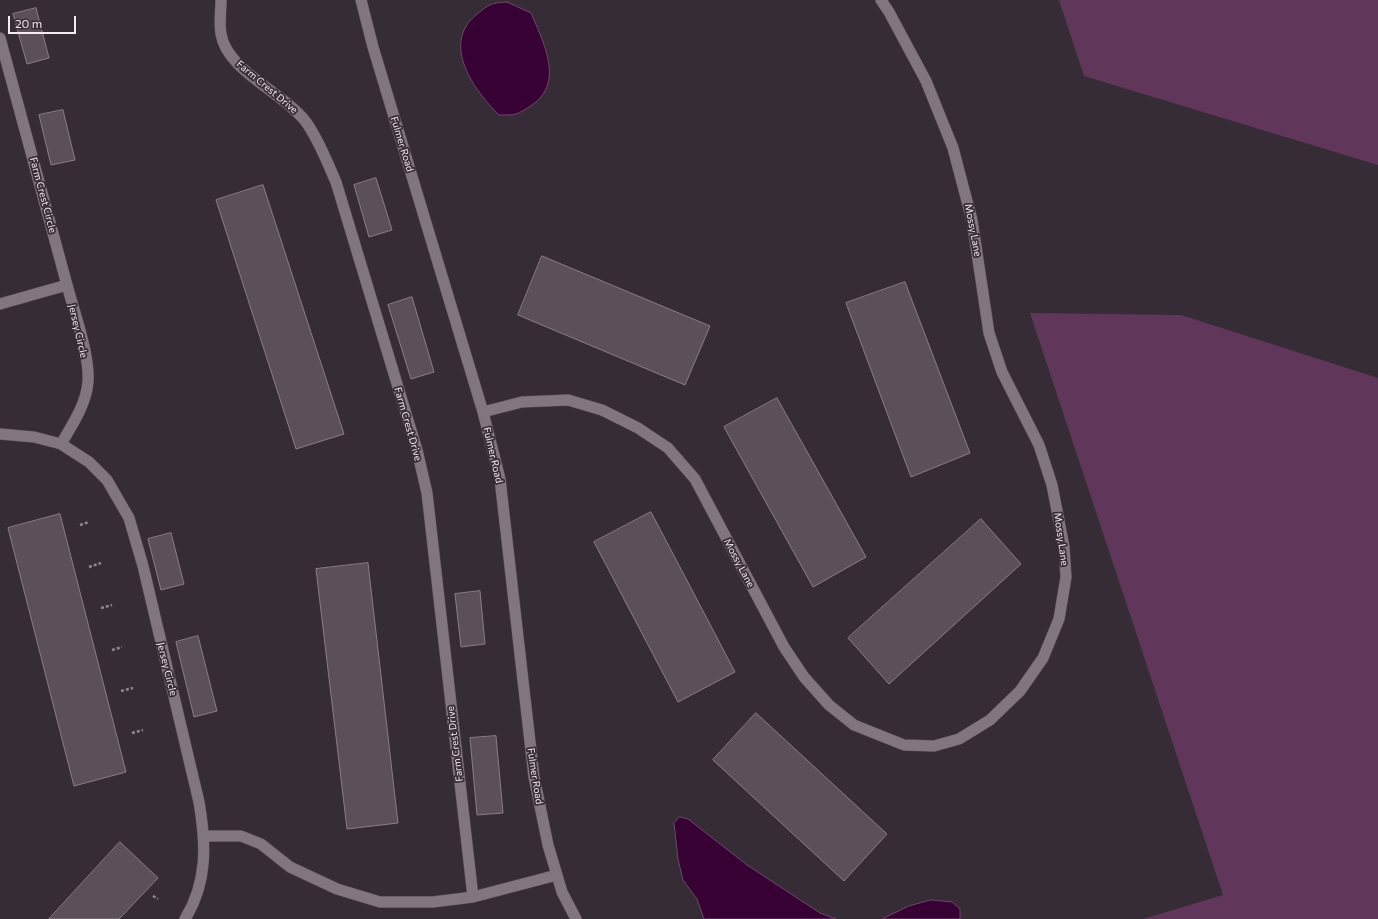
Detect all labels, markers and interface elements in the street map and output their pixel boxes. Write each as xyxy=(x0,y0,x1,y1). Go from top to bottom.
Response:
scale bar xyxy=(10,8,78,34)
text: 20 m xyxy=(15,16,42,30)
street label: Farm Crest Drive xyxy=(234,58,300,116)
street label: Fulmer Road xyxy=(388,115,416,173)
street label: Farm Crest Circle xyxy=(27,156,59,234)
street label: Mossy Lane xyxy=(962,203,984,257)
street label: Jersey Circle xyxy=(66,303,90,359)
street label: Farm Crest Drive xyxy=(392,386,424,462)
street label: Fulmer Road xyxy=(481,426,505,484)
street label: Mossy Lane xyxy=(1051,512,1071,566)
street label: Mossy Lane xyxy=(721,537,757,589)
street label: Jersey Circle xyxy=(155,641,179,697)
street label: Farm Crest Drive xyxy=(444,706,466,782)
street label: Fulmer Road xyxy=(525,747,545,805)

